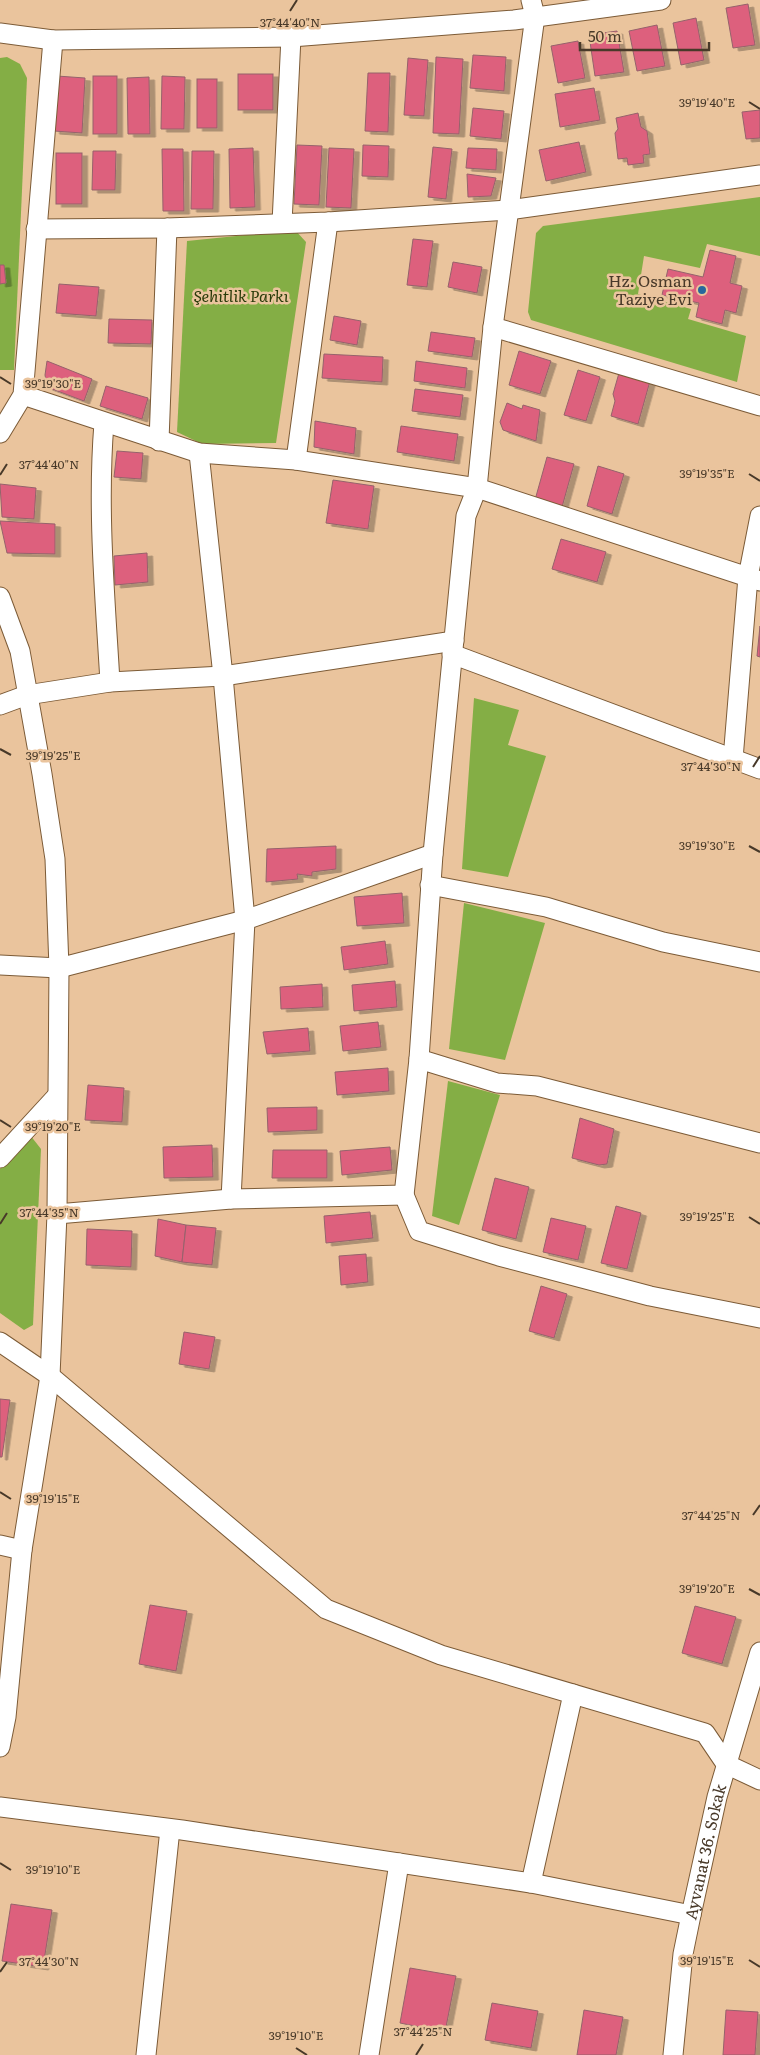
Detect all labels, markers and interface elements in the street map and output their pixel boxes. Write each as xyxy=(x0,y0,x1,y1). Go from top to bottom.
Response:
text: 37°44'40"N xyxy=(260,13,320,31)
scale bar xyxy=(580,20,709,52)
text: 50 m xyxy=(588,24,622,47)
text: 39°19'40"E xyxy=(679,93,736,111)
place label: Hz. Osman Taziye Evi xyxy=(608,268,692,310)
park label: Şehitlik Parkı xyxy=(194,283,289,307)
marker: Hz. Osman Taziye Evi xyxy=(696,284,708,296)
text: 39°19'30"E xyxy=(25,374,82,392)
text: 37°44'40"N xyxy=(19,455,79,473)
text: 39°19'35"E xyxy=(679,464,735,482)
text: 39°19'25"E xyxy=(25,746,81,764)
text: 37°44'30"N xyxy=(681,757,741,775)
text: 39°19'30"E xyxy=(679,836,736,854)
text: 39°19'20"E xyxy=(25,1117,81,1135)
text: 37°44'35"N xyxy=(19,1203,79,1221)
text: 39°19'25"E xyxy=(679,1207,735,1225)
text: 39°19'15"E xyxy=(26,1489,80,1507)
text: 37°44'25"N xyxy=(681,1506,741,1524)
text: 39°19'20"E xyxy=(679,1579,735,1597)
street label: Ayvanat 36. Sokak xyxy=(677,1781,731,1922)
text: 39°19'10"E xyxy=(26,1860,81,1878)
text: 39°19'15"E xyxy=(680,1951,734,1969)
text: 37°44'30"N xyxy=(19,1952,79,1970)
text: 37°44'25"N xyxy=(393,2022,453,2040)
text: 39°19'10"E xyxy=(269,2026,324,2044)

